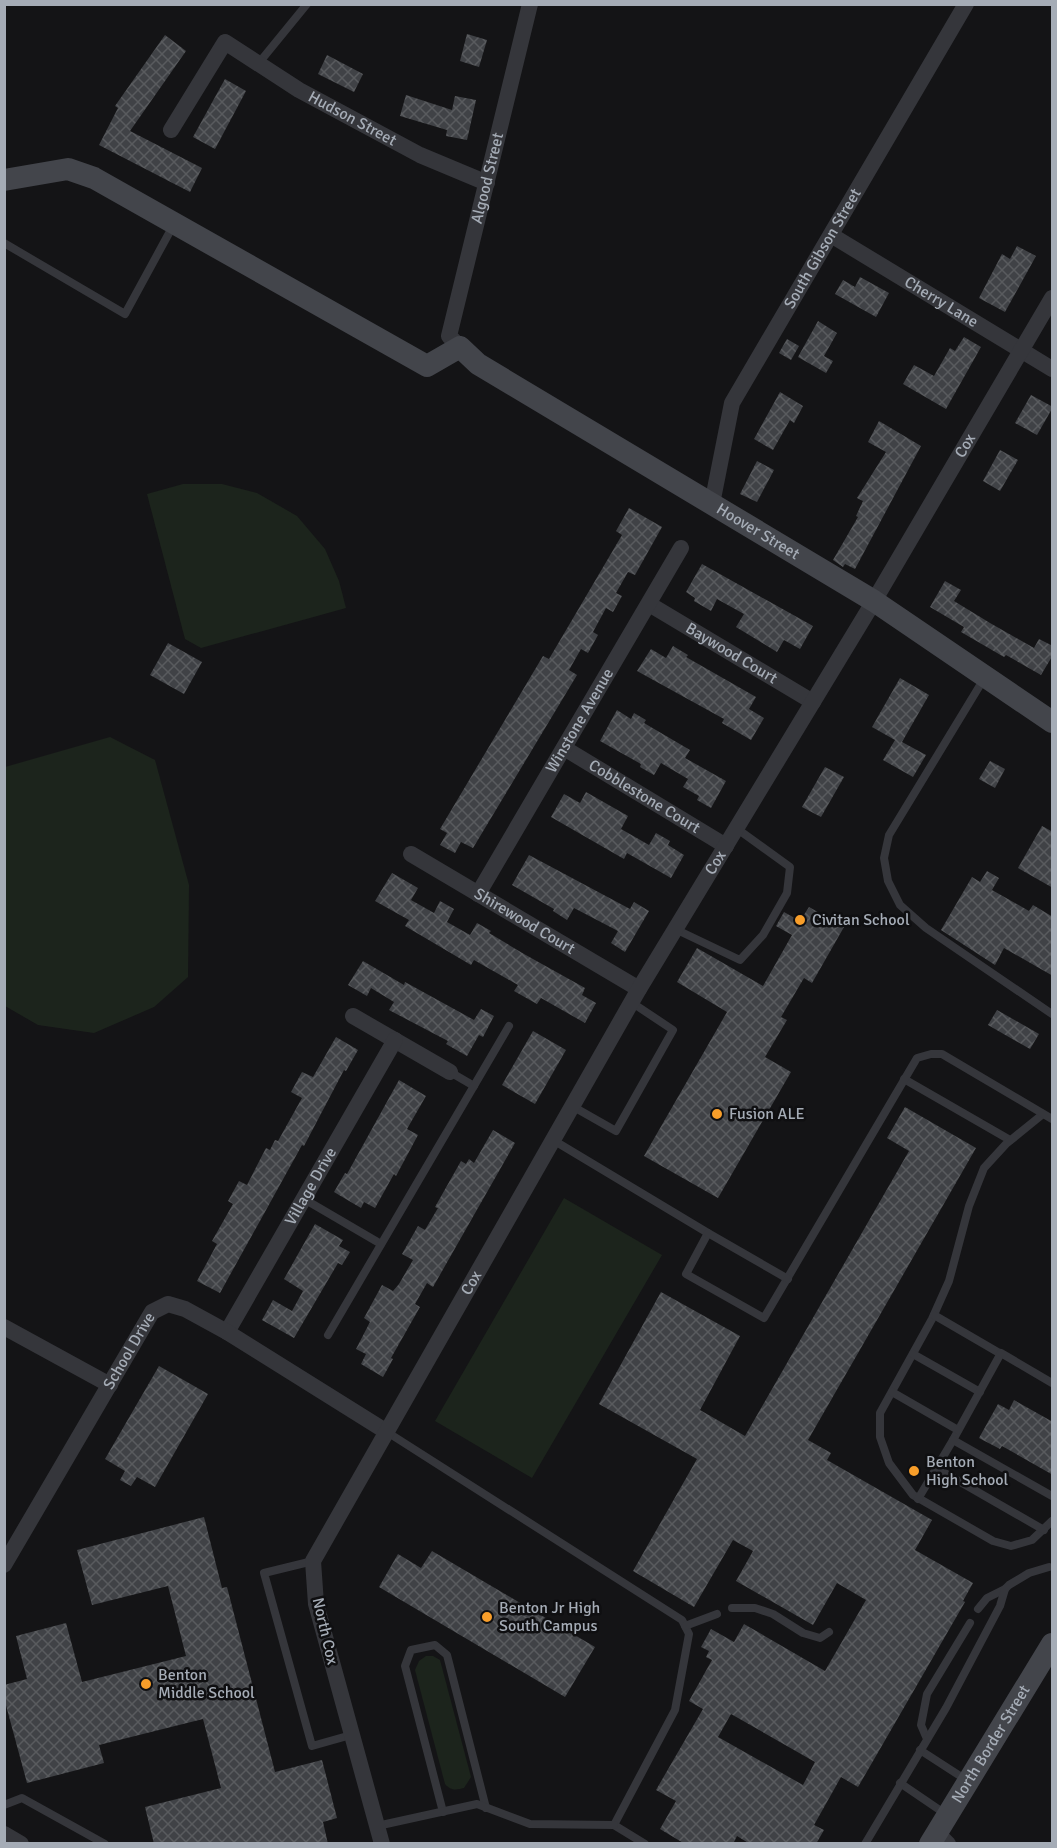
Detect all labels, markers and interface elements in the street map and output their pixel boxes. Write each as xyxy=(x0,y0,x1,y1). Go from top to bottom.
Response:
street label: Hudson Street xyxy=(305,87,400,151)
street label: Algood Street xyxy=(467,130,508,226)
street label: South Gibson Street xyxy=(779,184,866,312)
street label: Cherry Lane xyxy=(901,272,982,332)
street label: Cox xyxy=(950,429,980,462)
street label: Hoover Street xyxy=(713,499,804,564)
street label: Baywood Court xyxy=(682,618,781,689)
street label: Winstone Avenue xyxy=(541,665,618,777)
street label: Cobblestone Court xyxy=(585,755,704,838)
street label: Cox xyxy=(700,846,731,879)
street label: Shirewood Court xyxy=(470,884,579,959)
place label: Civitan School xyxy=(812,910,910,930)
marker: Civitan School xyxy=(793,913,807,927)
place label: Fusion ALE xyxy=(729,1104,805,1124)
marker: Fusion ALE xyxy=(710,1107,724,1121)
street label: Village Drive xyxy=(280,1144,341,1229)
street label: Cox xyxy=(457,1267,487,1299)
street label: School Drive xyxy=(99,1309,160,1393)
place label: Benton High School xyxy=(926,1452,1009,1490)
marker: Benton High School xyxy=(907,1464,921,1478)
street label: North Cox xyxy=(308,1596,343,1667)
place label: Benton Jr High South Campus xyxy=(499,1598,600,1636)
marker: Benton Jr High South Campus xyxy=(480,1610,494,1624)
place label: Benton Middle School xyxy=(158,1665,255,1703)
marker: Benton Middle School xyxy=(139,1677,153,1691)
street label: North Border Street xyxy=(947,1681,1035,1807)

